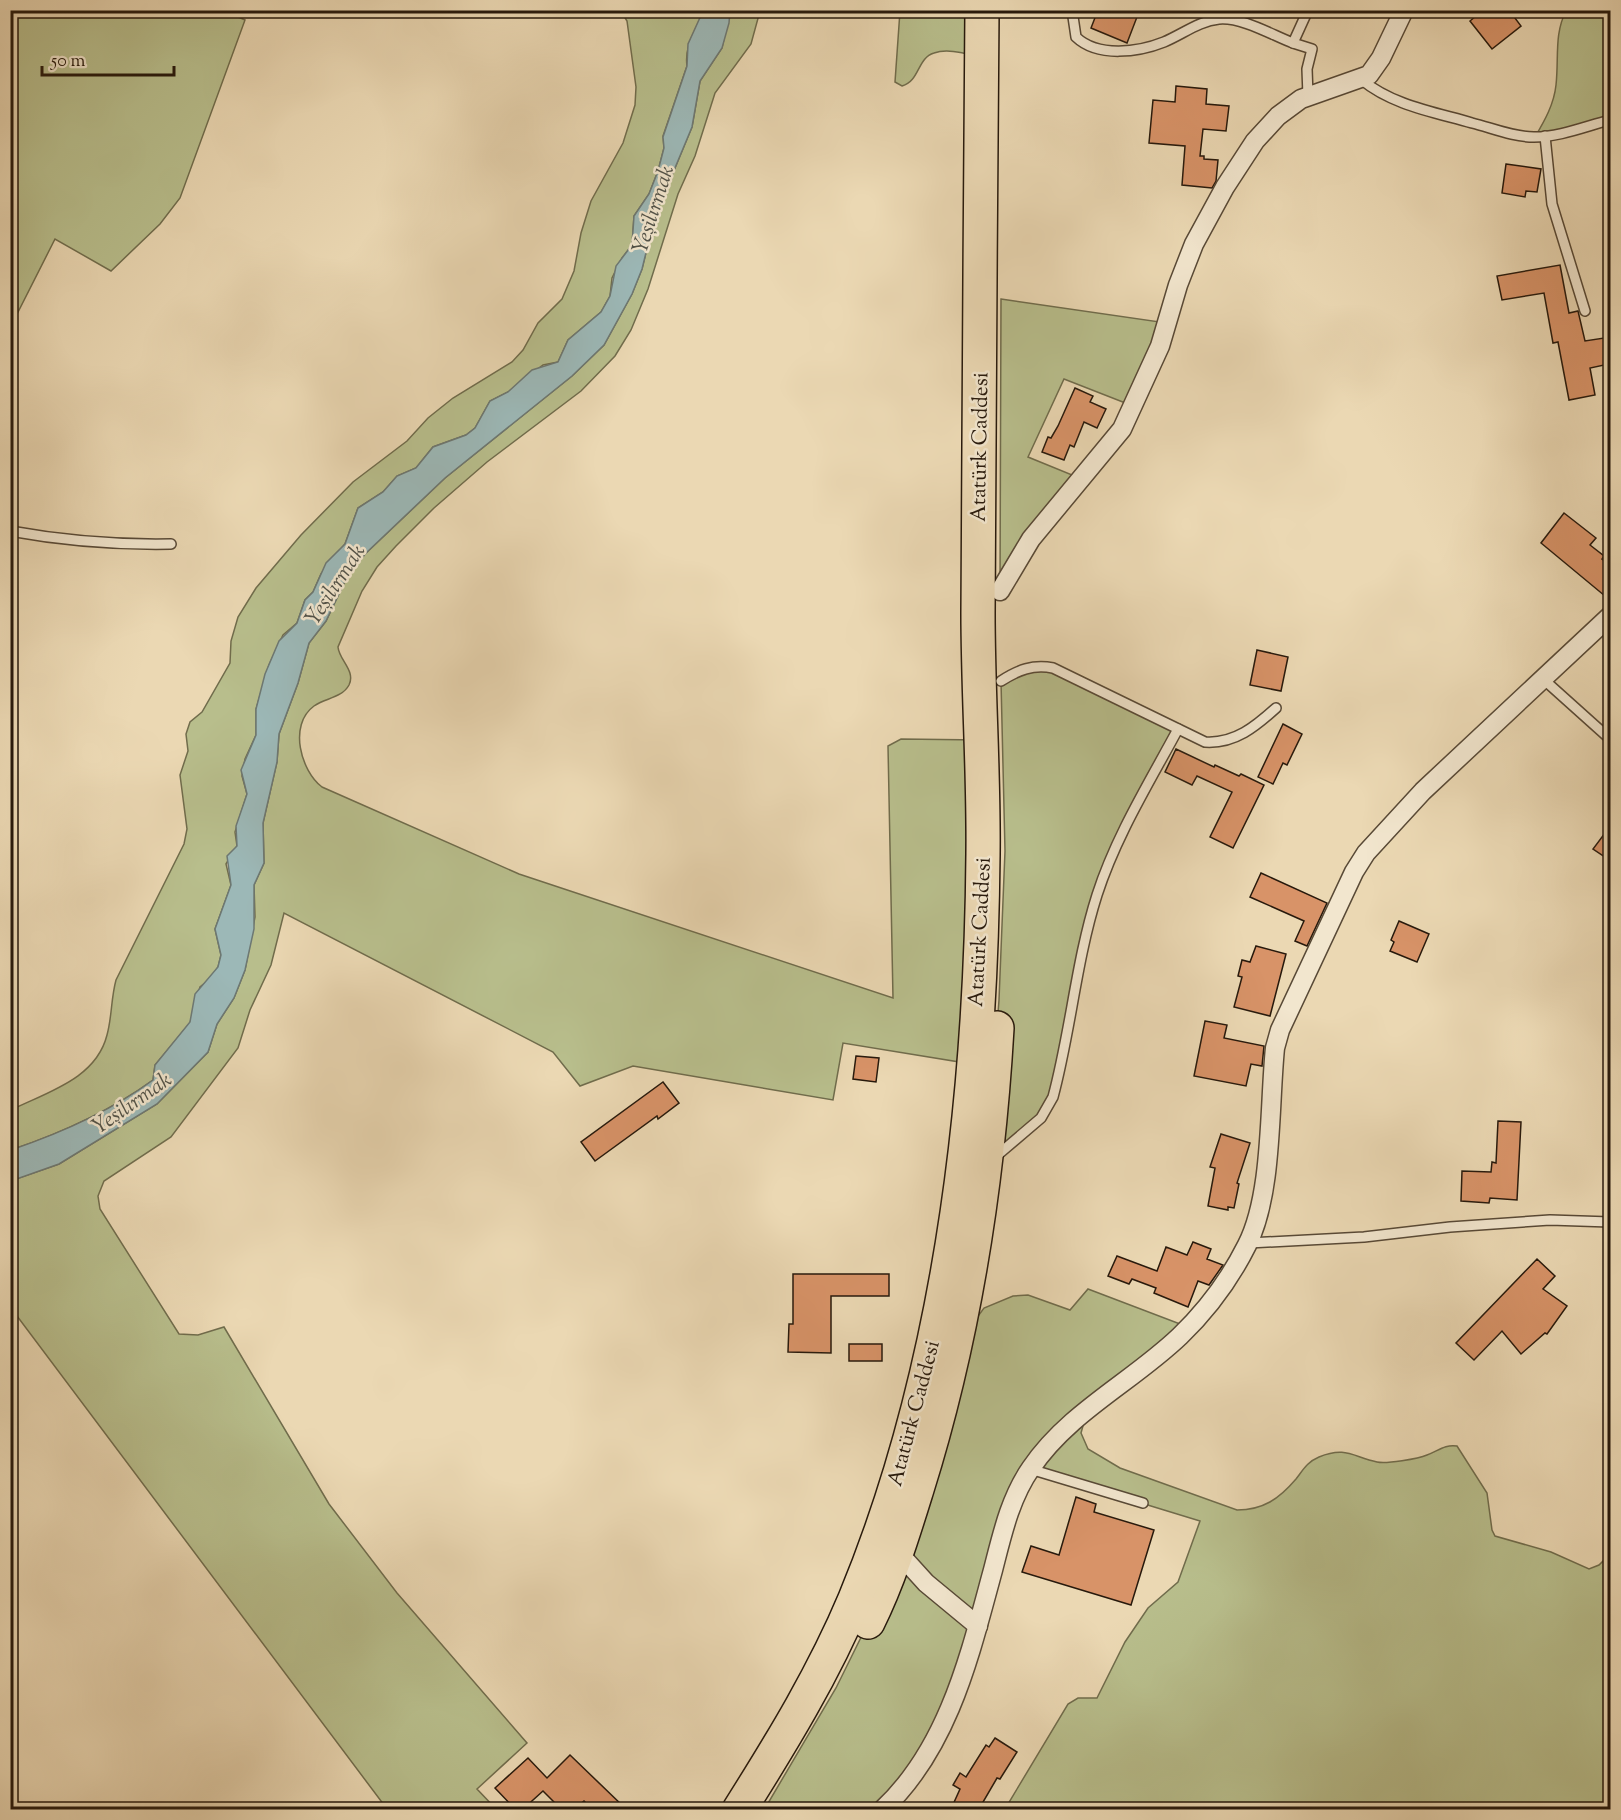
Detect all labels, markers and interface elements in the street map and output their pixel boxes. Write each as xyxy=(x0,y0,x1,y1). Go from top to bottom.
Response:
scale bar xyxy=(42,39,174,77)
text: 50 m xyxy=(50,49,86,75)
water label: Yeşilırmak xyxy=(626,162,684,258)
street label: Atatürk Caddesi xyxy=(965,372,997,522)
water label: Yeşilırmak xyxy=(298,539,375,632)
street label: Atatürk Caddesi xyxy=(962,856,1000,1008)
water label: Yeşilırmak xyxy=(86,1065,179,1144)
street label: Atatürk Caddesi xyxy=(881,1337,949,1490)

